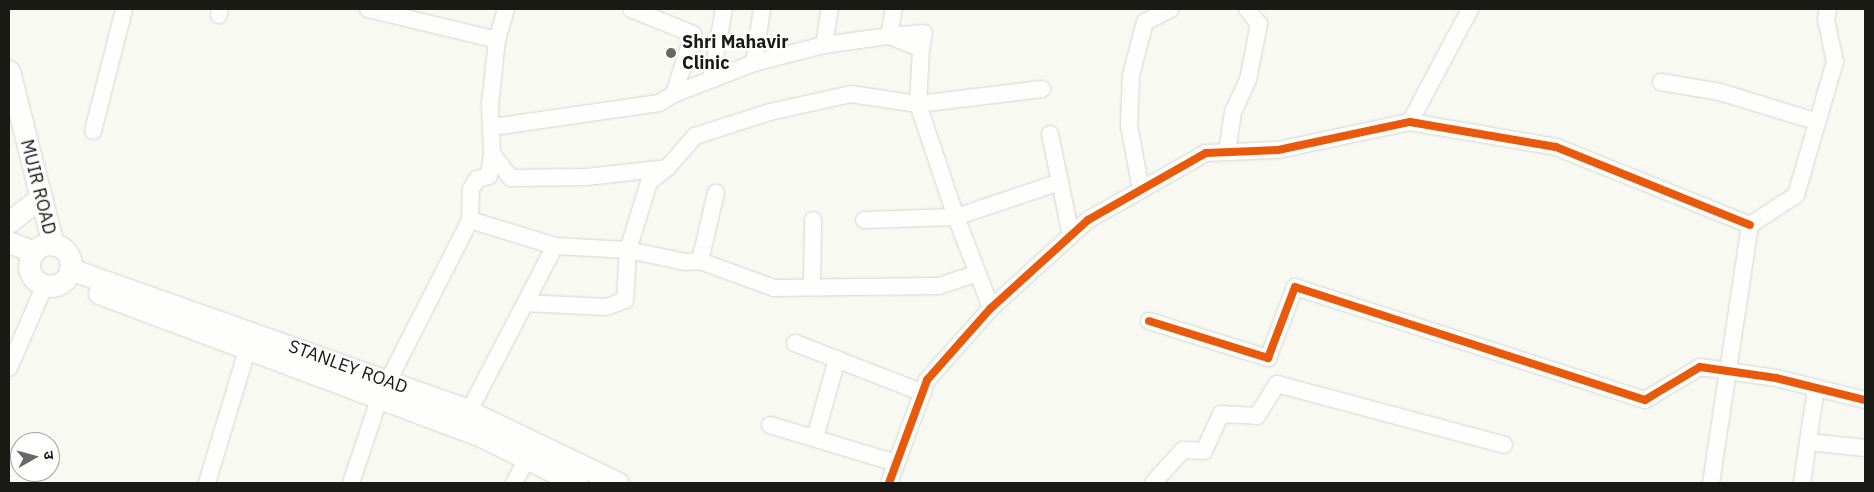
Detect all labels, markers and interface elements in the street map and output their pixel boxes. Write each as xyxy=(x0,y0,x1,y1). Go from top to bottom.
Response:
place label: Shri Mahavir Clinic xyxy=(682,32,789,74)
marker: Shri Mahavir Clinic xyxy=(664,46,678,60)
street label: MUIR ROAD xyxy=(16,137,60,237)
street label: STANLEY ROAD xyxy=(286,335,410,399)
north arrow xyxy=(10,432,60,482)
text: उ xyxy=(39,450,58,460)

